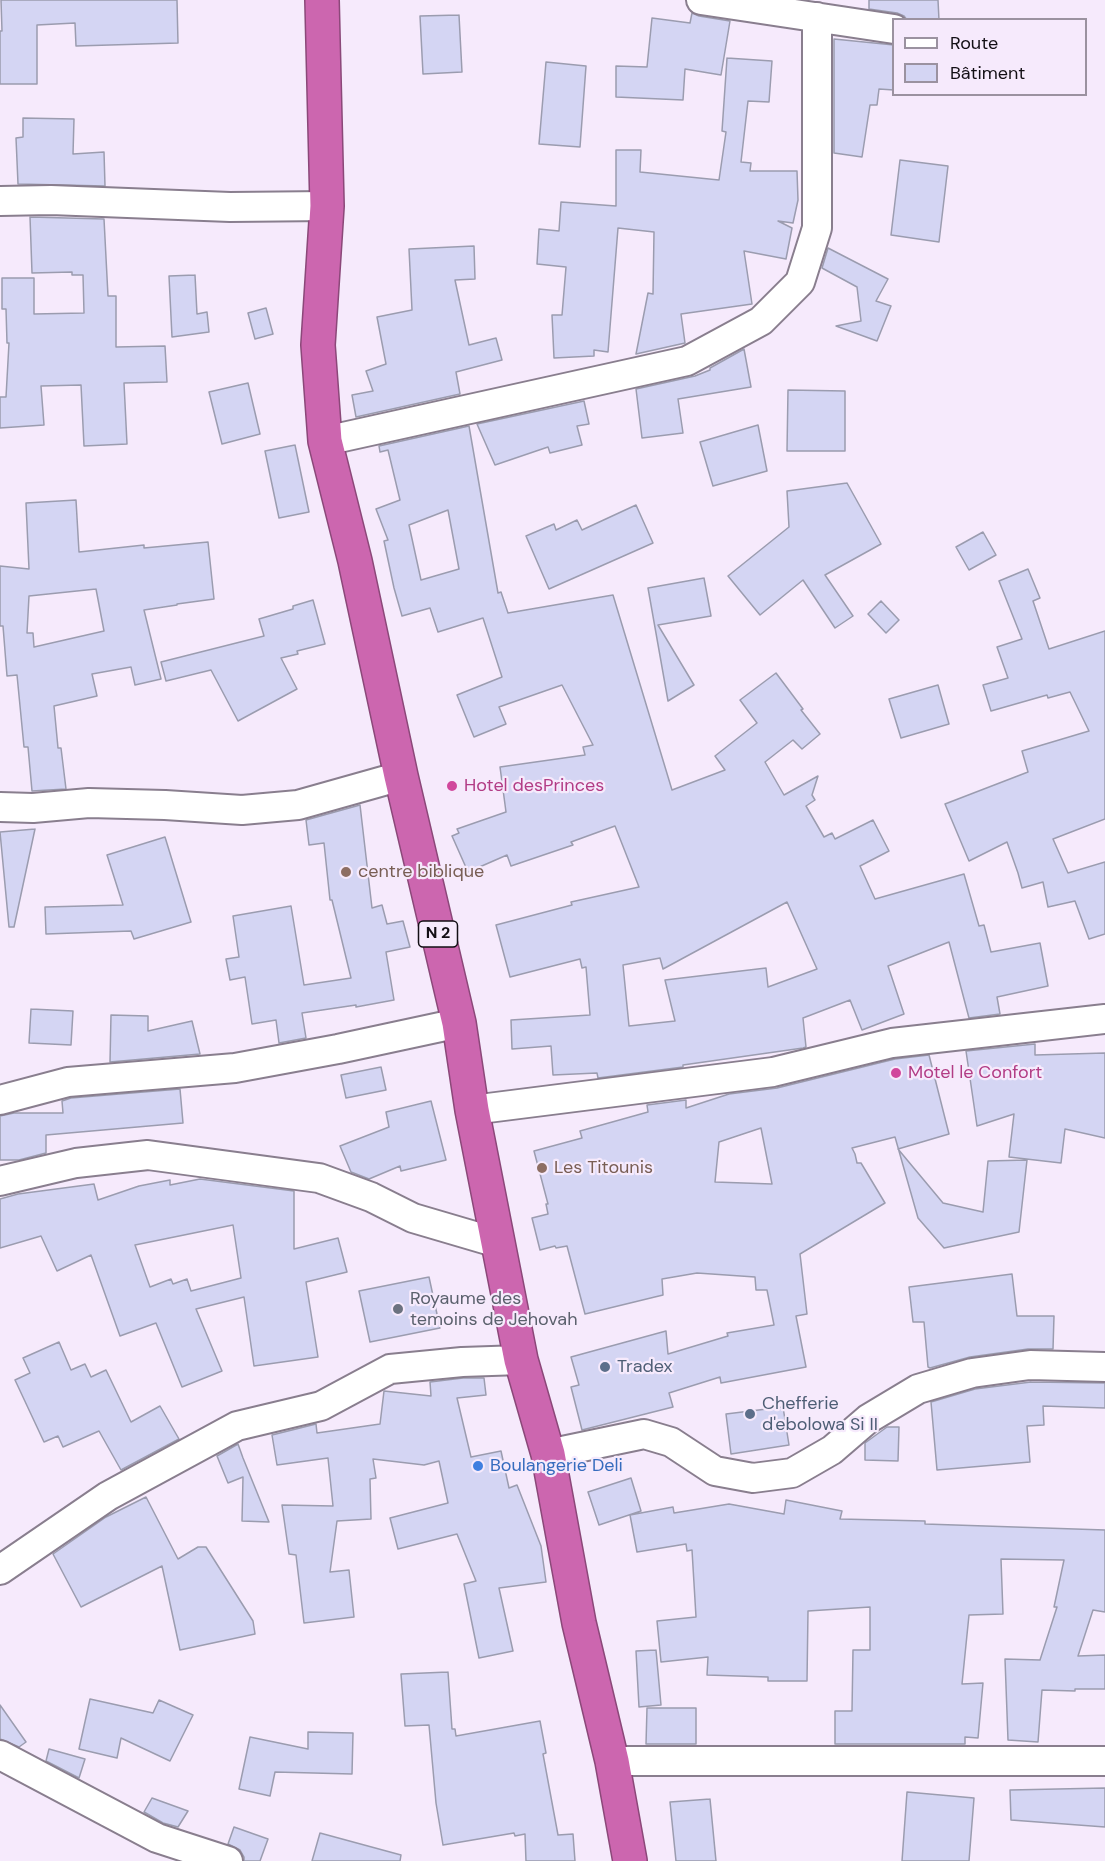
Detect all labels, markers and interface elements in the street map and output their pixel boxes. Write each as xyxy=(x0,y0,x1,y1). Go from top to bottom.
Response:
legend xyxy=(892,18,1087,96)
text: Route xyxy=(950,31,998,55)
text: Bâtiment xyxy=(950,61,1025,85)
place label: Hotel desPrinces xyxy=(464,775,604,797)
marker: Hotel desPrinces xyxy=(445,779,459,793)
place label: centre biblique xyxy=(358,861,484,883)
marker: centre biblique xyxy=(339,865,353,879)
road number: N 2 xyxy=(418,921,458,947)
place label: Motel le Confort xyxy=(908,1062,1042,1084)
marker: Motel le Confort xyxy=(889,1066,903,1080)
place label: Les Titounis xyxy=(554,1157,653,1179)
marker: Les Titounis xyxy=(535,1161,549,1175)
place label: Royaume des temoins de Jehovah xyxy=(410,1288,578,1330)
marker: Royaume des temoins de Jehovah xyxy=(391,1302,405,1316)
place label: Tradex xyxy=(617,1356,673,1378)
marker: Tradex xyxy=(598,1360,612,1374)
place label: Chefferie d'ebolowa Si II xyxy=(762,1393,878,1436)
marker: Chefferie d'ebolowa Si II xyxy=(743,1407,757,1421)
place label: Boulangerie Deli xyxy=(490,1455,623,1477)
marker: Boulangerie Deli xyxy=(471,1459,485,1473)

